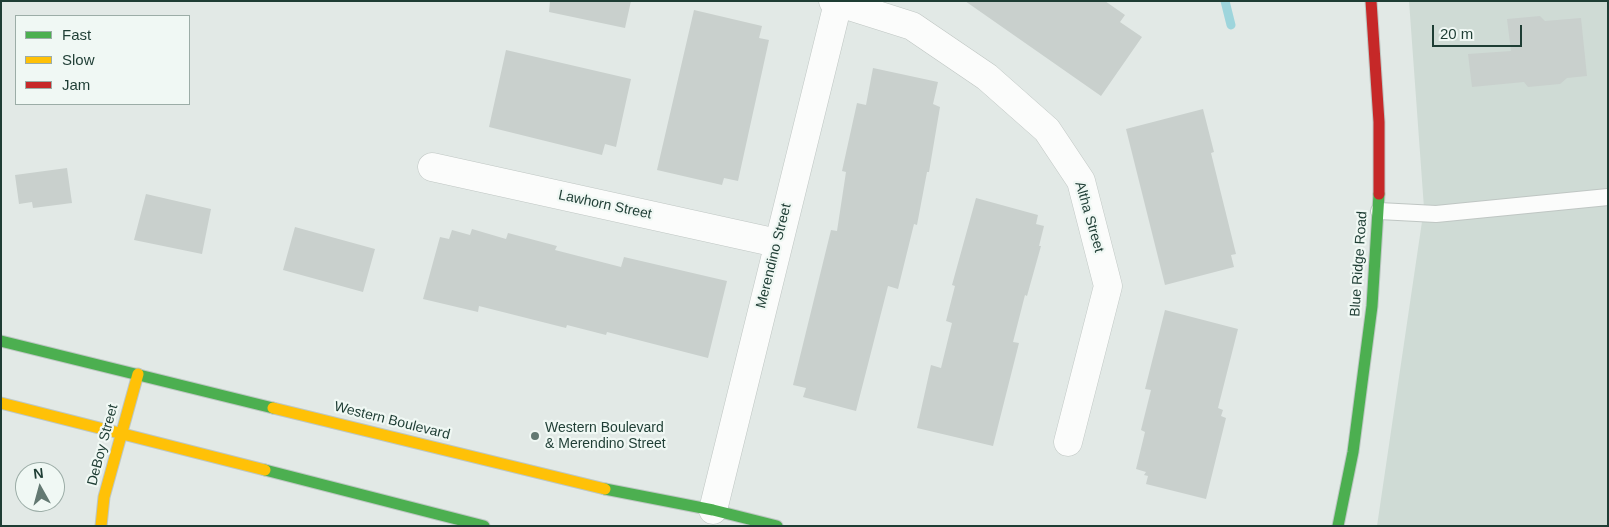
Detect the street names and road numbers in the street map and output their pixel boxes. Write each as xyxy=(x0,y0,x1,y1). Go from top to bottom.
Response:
street label: Altha Street xyxy=(1071,180,1107,254)
street label: Lawhorn Street xyxy=(557,187,653,223)
street label: Merendino Street xyxy=(753,202,795,310)
street label: Blue Ridge Road xyxy=(1347,211,1371,317)
street label: Western Boulevard xyxy=(332,398,452,444)
street label: DeBoy Street xyxy=(84,403,122,487)

